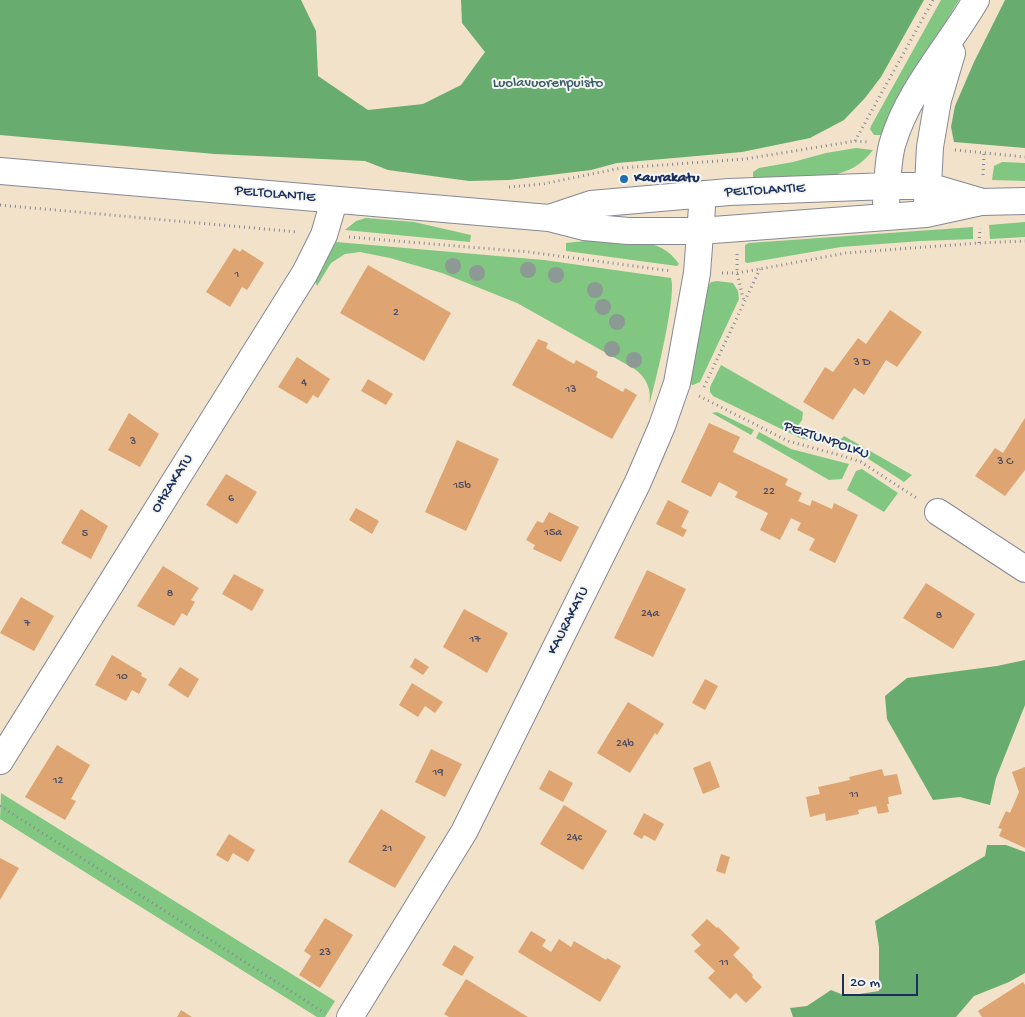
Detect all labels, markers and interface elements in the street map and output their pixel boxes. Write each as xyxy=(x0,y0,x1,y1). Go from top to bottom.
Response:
park label: Luolavuorenpuisto xyxy=(493,75,603,93)
place label: Kaurakatu xyxy=(634,170,699,188)
marker: Kaurakatu xyxy=(618,173,630,185)
street label: PELTOLANTIE xyxy=(724,180,806,202)
street label: PELTOLANTIE xyxy=(234,183,316,207)
house number: 1 xyxy=(235,268,239,282)
house number: 2 xyxy=(393,306,399,320)
house number: 3 D xyxy=(854,356,870,370)
house number: 4 xyxy=(301,376,307,390)
house number: 13 xyxy=(565,383,577,397)
street label: PERTUNPOLKU xyxy=(781,418,871,464)
house number: 3 xyxy=(130,435,136,449)
street label: OHRAKATU xyxy=(148,451,198,517)
house number: 3 C xyxy=(997,455,1013,469)
house number: 15b xyxy=(453,479,471,493)
house number: 22 xyxy=(763,485,775,499)
house number: 6 xyxy=(228,492,234,506)
house number: 15a xyxy=(544,526,562,540)
house number: 5 xyxy=(82,527,88,541)
street label: KAURAKATU xyxy=(544,584,594,658)
house number: 8 xyxy=(167,587,173,601)
house number: 24a xyxy=(641,607,659,621)
house number: 8 xyxy=(936,609,942,623)
house number: 7 xyxy=(24,617,30,631)
house number: 17 xyxy=(469,633,481,647)
house number: 10 xyxy=(116,670,128,684)
house number: 24b xyxy=(616,737,634,751)
house number: 19 xyxy=(433,766,443,780)
house number: 12 xyxy=(53,774,63,788)
house number: 11 xyxy=(849,788,859,802)
house number: 24c xyxy=(566,831,582,845)
house number: 21 xyxy=(382,842,392,856)
house number: 23 xyxy=(319,946,331,960)
house number: 11 xyxy=(719,956,729,970)
scale bar xyxy=(845,964,921,996)
text: 20 m xyxy=(850,974,880,992)

